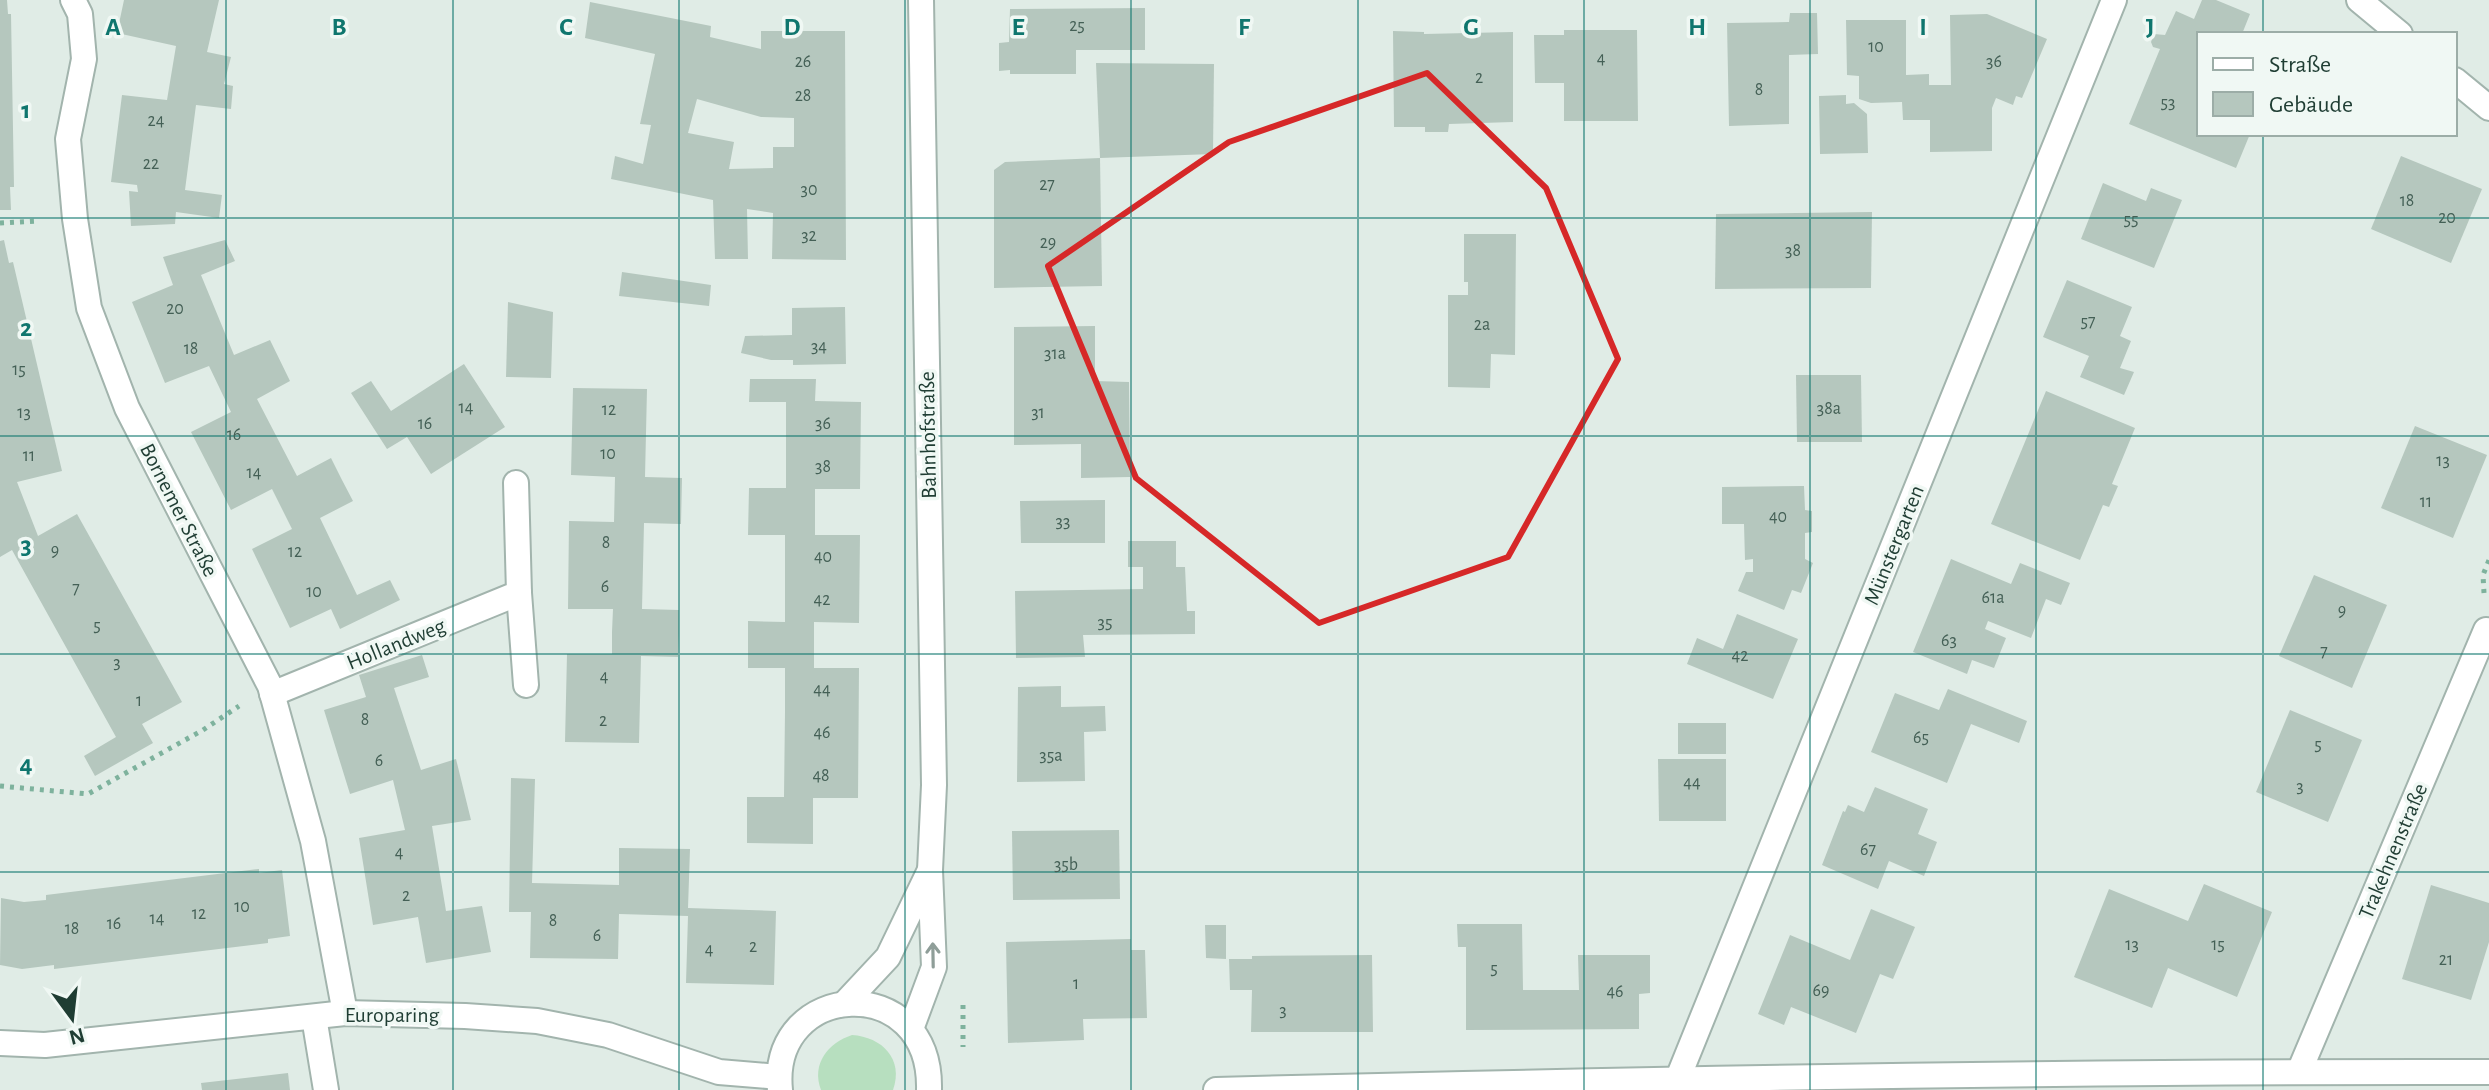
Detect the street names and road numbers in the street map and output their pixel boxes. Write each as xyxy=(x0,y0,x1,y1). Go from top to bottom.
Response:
street label: Bahnhofstraße xyxy=(916,371,940,499)
street label: Bornemer Straße xyxy=(136,440,222,580)
street label: Münstergarten xyxy=(1860,482,1928,608)
street label: Hollandweg xyxy=(344,614,449,674)
street label: Trakehnenstraße xyxy=(2355,780,2431,922)
street label: Europaring xyxy=(345,1004,440,1026)

